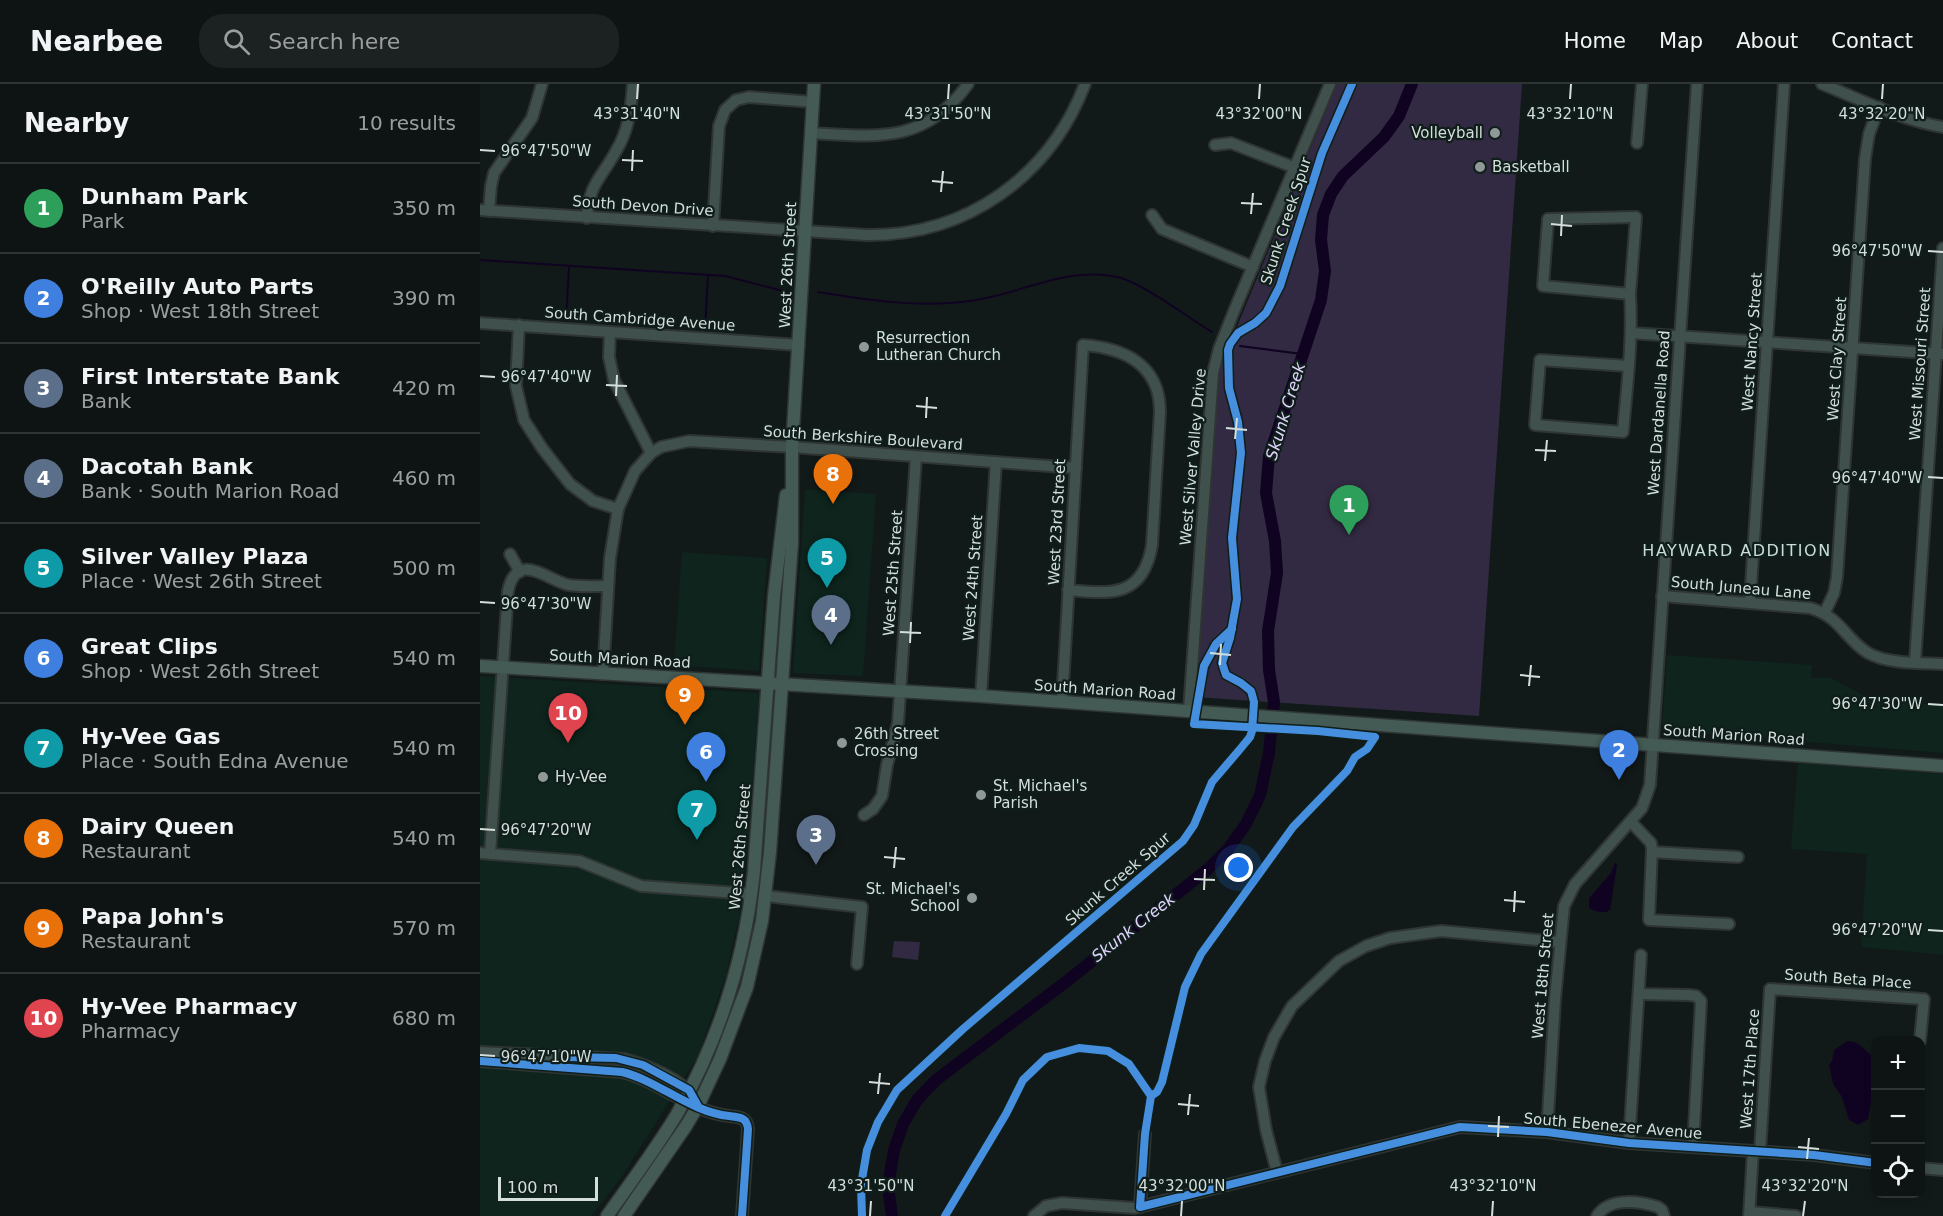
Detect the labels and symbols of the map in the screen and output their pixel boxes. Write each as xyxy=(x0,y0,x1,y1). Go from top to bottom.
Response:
text: 43°31'40"N xyxy=(593,105,681,123)
text: 43°31'50"N xyxy=(904,105,992,123)
text: 43°32'00"N xyxy=(1215,105,1303,123)
text: 43°32'10"N xyxy=(1526,105,1614,123)
text: 43°32'20"N xyxy=(1838,105,1926,123)
place label: Volleyball xyxy=(1411,124,1483,142)
marker: Volleyball xyxy=(1488,126,1502,140)
text: 96°47'50"W xyxy=(501,142,591,160)
street label: Skunk Creek Spur xyxy=(1257,154,1315,287)
place label: Basketball xyxy=(1492,158,1570,176)
marker: Basketball xyxy=(1473,160,1487,174)
street label: South Devon Drive xyxy=(572,192,714,220)
street label: West 26th Street xyxy=(776,201,800,329)
text: 96°47'50"W xyxy=(1832,242,1922,260)
street label: West Nancy Street xyxy=(1738,272,1766,412)
street label: West Missouri Street xyxy=(1906,287,1934,441)
street label: West Clay Street xyxy=(1824,296,1850,422)
street label: South Cambridge Avenue xyxy=(544,303,736,335)
place label: Resurrection Lutheran Church xyxy=(876,329,1001,364)
street label: West Dardanella Road xyxy=(1644,330,1674,496)
marker: Resurrection Lutheran Church xyxy=(857,340,871,354)
water label: Skunk Creek xyxy=(1262,359,1310,462)
text: 96°47'40"W xyxy=(501,368,591,386)
street label: West Silver Valley Drive xyxy=(1176,368,1210,546)
street label: South Berkshire Boulevard xyxy=(763,422,963,454)
pin: 8 xyxy=(814,454,852,504)
street label: West 23rd Street xyxy=(1045,458,1069,586)
text: 96°47'40"W xyxy=(1832,469,1922,487)
pin: 1 xyxy=(1330,486,1368,535)
street label: West 25th Street xyxy=(880,509,906,637)
street label: West 24th Street xyxy=(960,514,986,642)
pin: 5 xyxy=(808,538,846,588)
district label: HAYWARD ADDITION xyxy=(1642,541,1832,560)
street label: South Juneau Lane xyxy=(1670,573,1812,603)
text: 96°47'30"W xyxy=(501,595,591,613)
pin: 4 xyxy=(812,596,850,645)
street label: South Marion Road xyxy=(549,646,691,672)
pin: 9 xyxy=(666,676,704,725)
street label: South Marion Road xyxy=(1034,676,1176,704)
pin: 10 xyxy=(548,694,587,743)
text: 96°47'30"W xyxy=(1832,695,1922,713)
street label: South Marion Road xyxy=(1663,721,1805,749)
place label: 26th Street Crossing xyxy=(854,725,939,760)
pin: 2 xyxy=(1600,730,1638,780)
pin: 6 xyxy=(686,732,726,782)
marker: 26th Street Crossing xyxy=(835,736,849,750)
place label: Hy-Vee xyxy=(555,768,607,786)
marker: Hy-Vee xyxy=(536,770,550,784)
place label: St. Michael's Parish xyxy=(993,777,1088,812)
street label: West 26th Street xyxy=(726,783,754,911)
marker: St. Michael's Parish xyxy=(974,788,988,802)
pin: 7 xyxy=(678,790,716,840)
pin: 3 xyxy=(796,816,836,865)
text: 96°47'20"W xyxy=(501,821,591,839)
street label: Skunk Creek Spur xyxy=(1062,829,1174,929)
your location xyxy=(1224,853,1253,882)
place label: St. Michael's School xyxy=(866,880,960,915)
water label: Skunk Creek xyxy=(1087,888,1179,966)
marker: St. Michael's School xyxy=(965,891,979,905)
street label: West 18th Street xyxy=(1529,912,1557,1040)
text: 96°47'20"W xyxy=(1832,921,1922,939)
street label: South Beta Place xyxy=(1784,966,1912,992)
street label: West 17th Place xyxy=(1737,1008,1763,1130)
text: 96°47'10"W xyxy=(501,1048,591,1066)
street label: South Ebenezer Avenue xyxy=(1523,1109,1703,1143)
scale bar xyxy=(498,1174,598,1202)
text: 43°31'50"N xyxy=(827,1177,915,1195)
text: 43°32'00"N xyxy=(1138,1177,1226,1195)
text: 43°32'10"N xyxy=(1449,1177,1537,1195)
text: 43°32'20"N xyxy=(1761,1177,1849,1195)

